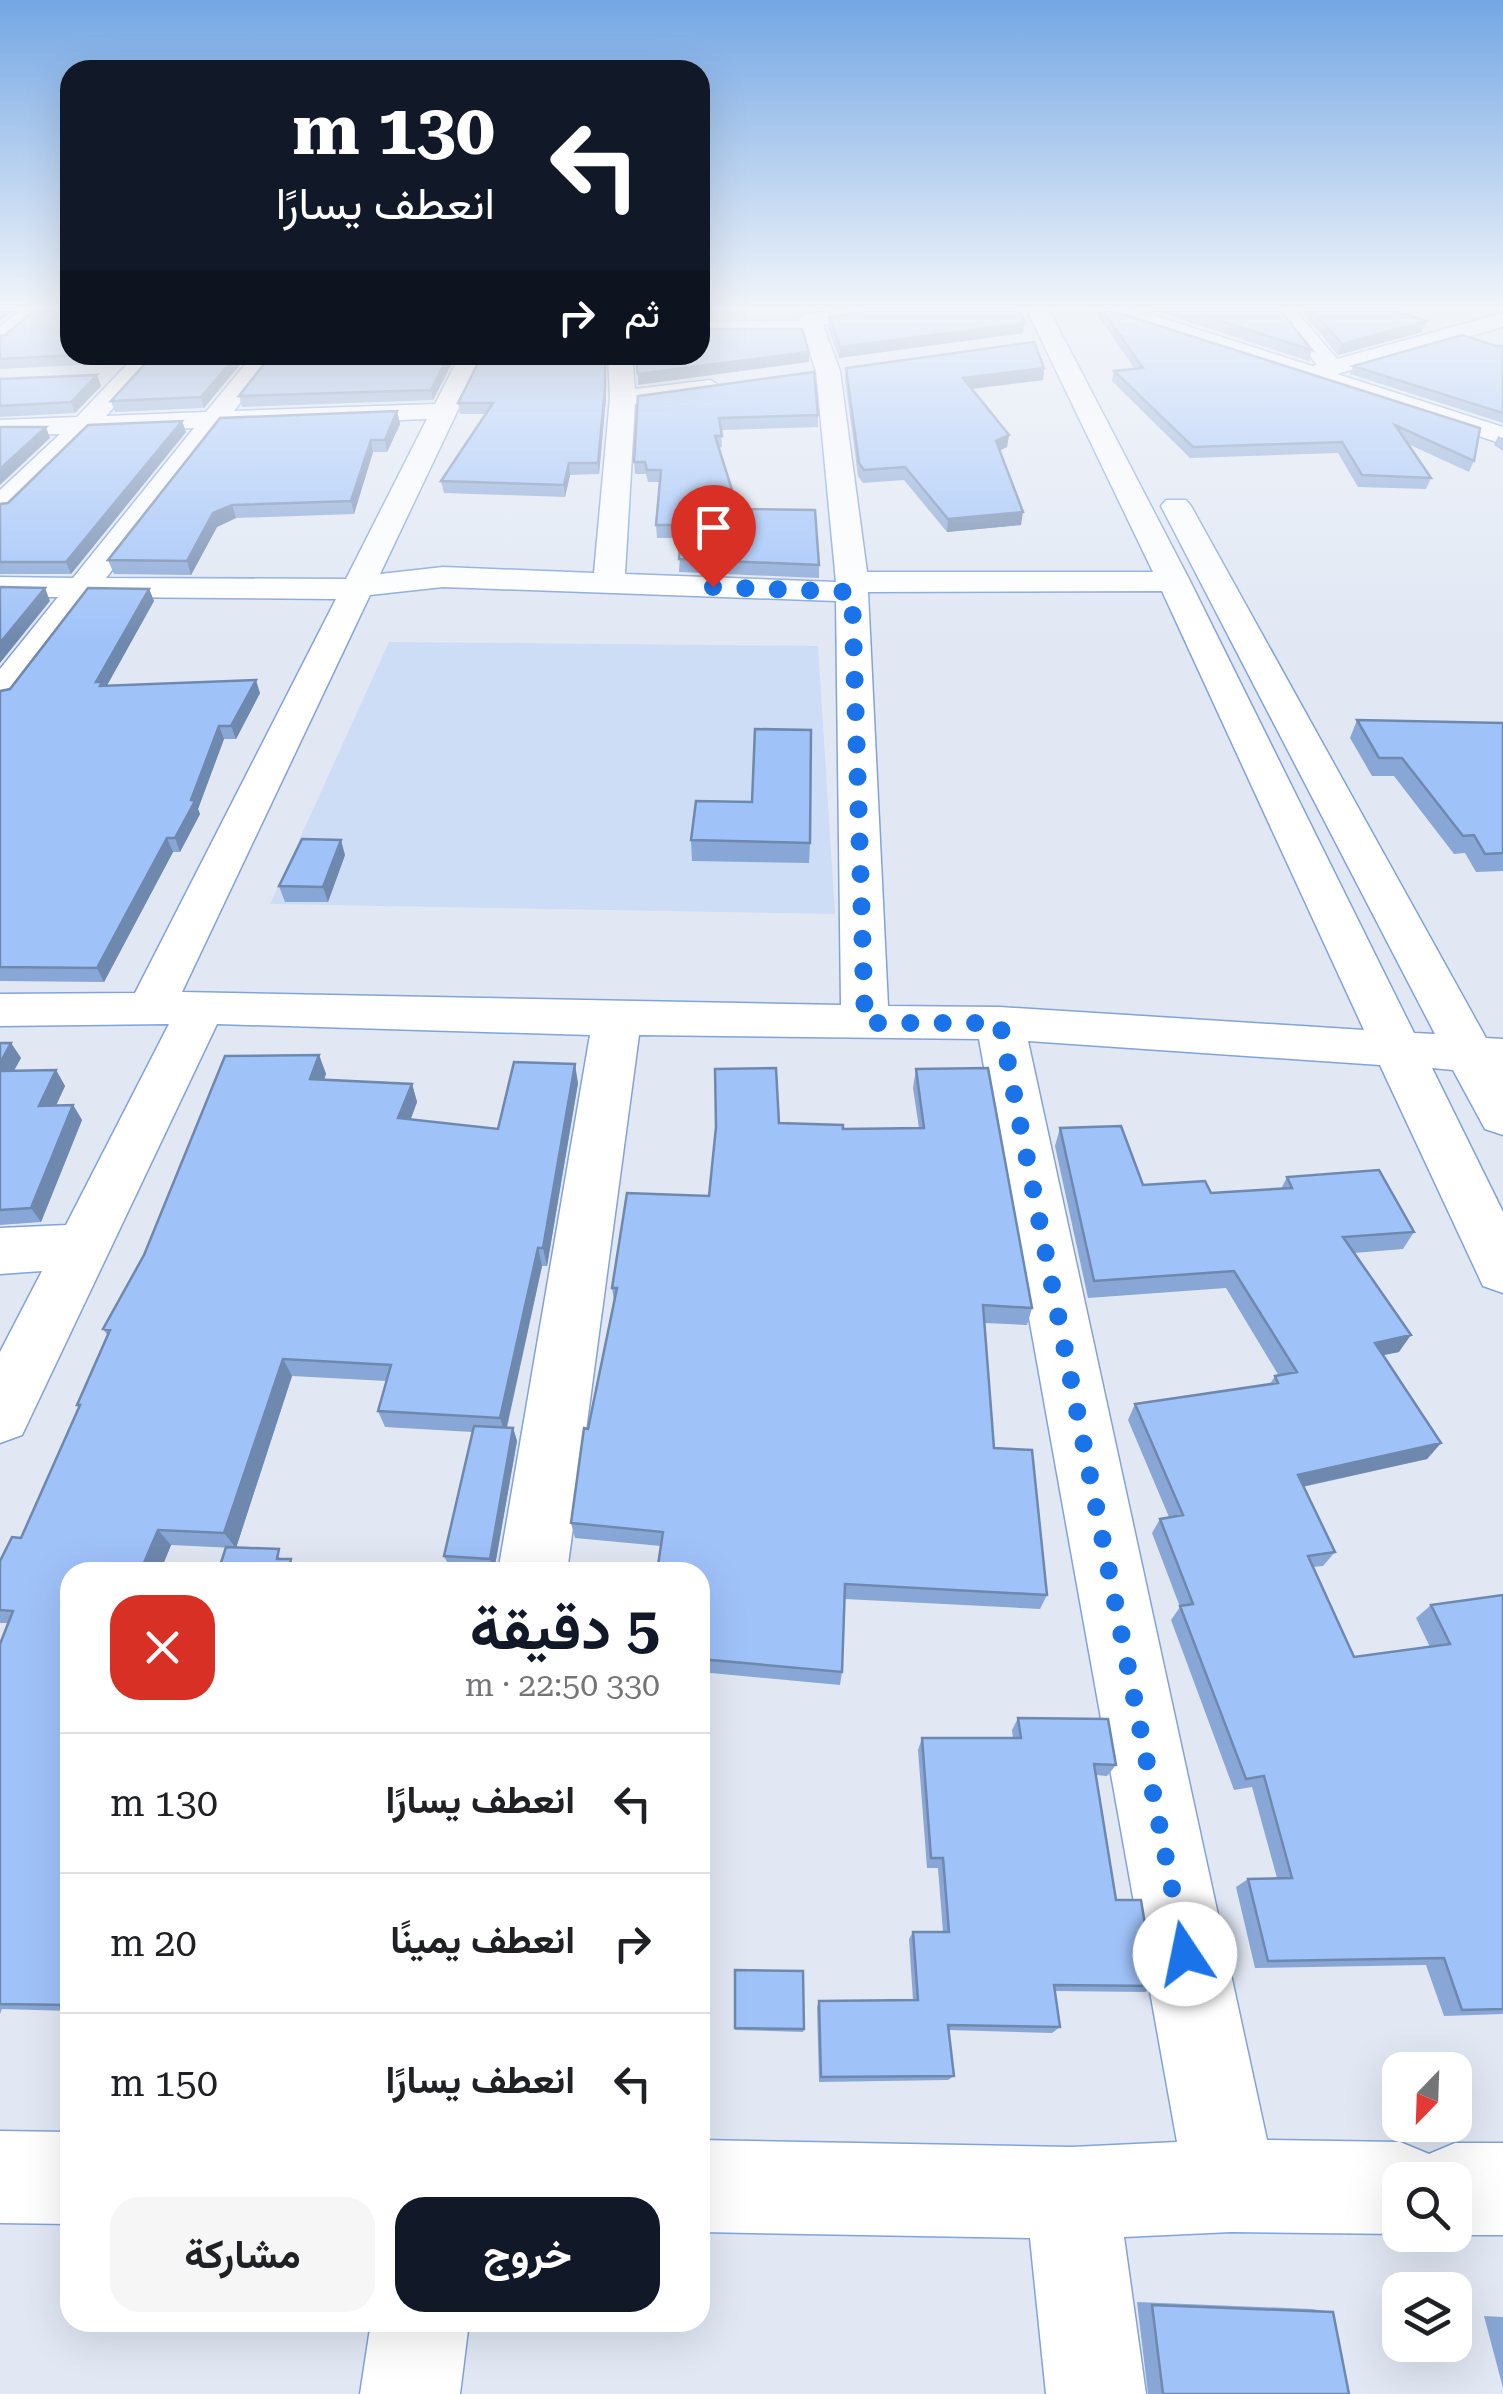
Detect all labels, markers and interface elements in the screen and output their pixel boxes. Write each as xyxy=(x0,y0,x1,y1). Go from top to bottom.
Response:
text: 130 m xyxy=(292,89,495,171)
icon: left xyxy=(530,100,660,230)
text: انعطف يسارًا xyxy=(276,177,495,230)
icon: right xyxy=(549,290,604,345)
text: ثم xyxy=(624,292,660,336)
pin xyxy=(671,485,756,588)
icon: arrive xyxy=(686,500,741,555)
text: 5 دقيقة xyxy=(470,1593,660,1664)
button: close xyxy=(110,1595,215,1700)
text: 330 m · 22:50 xyxy=(465,1666,660,1704)
icon: left xyxy=(605,1776,660,1831)
text: انعطف يسارًا xyxy=(386,1778,575,1822)
text: 130 m xyxy=(110,1781,218,1825)
position arrow xyxy=(1133,1902,1237,2006)
icon: right xyxy=(605,1916,660,1971)
text: انعطف يمينًا xyxy=(390,1918,575,1962)
text: 20 m xyxy=(110,1921,197,1965)
north arrow xyxy=(1382,2052,1472,2142)
map controls xyxy=(1382,2052,1472,2362)
icon: left xyxy=(605,2056,660,2111)
text: انعطف يسارًا xyxy=(386,2058,575,2102)
text: 150 m xyxy=(110,2061,218,2105)
button: search xyxy=(1382,2162,1472,2252)
button: مشاركة xyxy=(110,2197,375,2312)
button: خروج xyxy=(395,2197,660,2312)
button: layers xyxy=(1382,2272,1472,2362)

